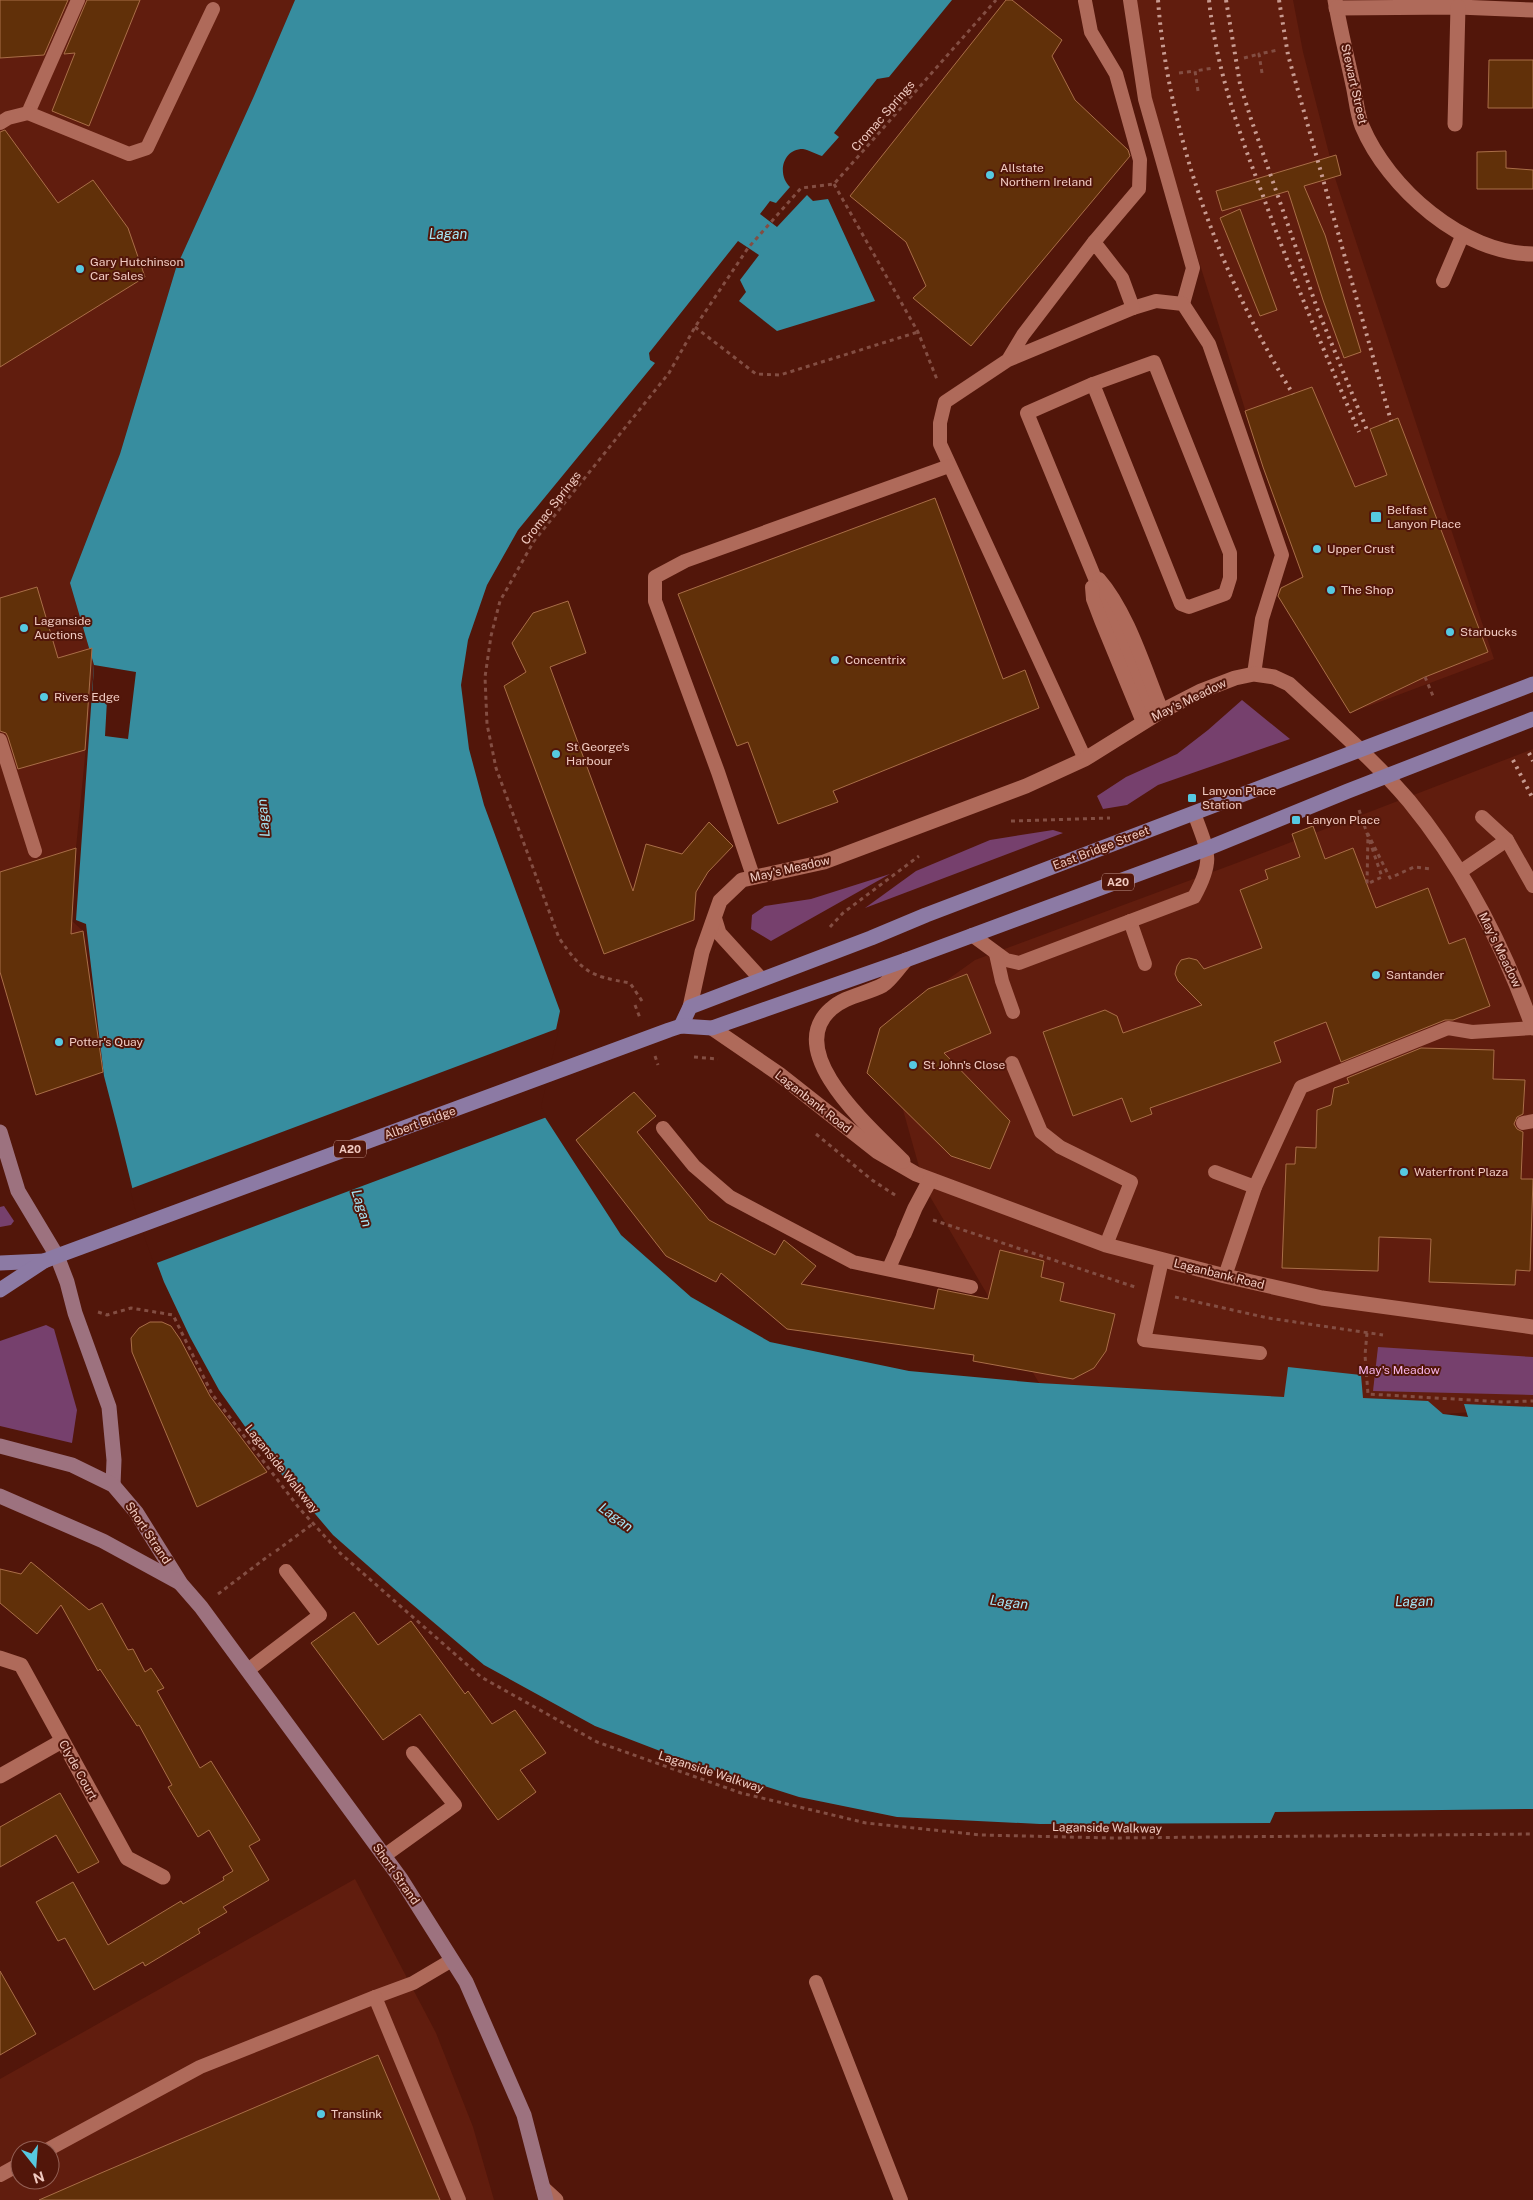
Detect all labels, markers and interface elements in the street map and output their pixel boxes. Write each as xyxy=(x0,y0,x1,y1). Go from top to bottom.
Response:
street label: Stewart Street xyxy=(1338,42,1370,126)
street label: Cromac Springs xyxy=(848,78,918,154)
place label: Allstate Northern Ireland xyxy=(1000,161,1092,189)
marker: Allstate Northern Ireland xyxy=(984,169,996,181)
water label: Lagan xyxy=(429,226,467,242)
place label: Gary Hutchinson Car Sales xyxy=(90,255,183,283)
marker: Gary Hutchinson Car Sales xyxy=(74,263,86,275)
street label: Cromac Springs xyxy=(518,469,584,547)
place label: Belfast Lanyon Place xyxy=(1387,503,1461,531)
marker: Belfast Lanyon Place xyxy=(1369,510,1383,524)
place label: Upper Crust xyxy=(1327,542,1395,556)
marker: Upper Crust xyxy=(1311,543,1323,555)
place label: The Shop xyxy=(1341,583,1394,597)
marker: The Shop xyxy=(1325,584,1337,596)
place label: Laganside Auctions xyxy=(34,614,91,642)
marker: Laganside Auctions xyxy=(18,622,30,634)
place label: Starbucks xyxy=(1460,625,1517,639)
marker: Starbucks xyxy=(1444,626,1456,638)
place label: Concentrix xyxy=(845,653,906,667)
marker: Concentrix xyxy=(829,654,841,666)
street label: May's Meadow xyxy=(1149,676,1229,724)
place label: Rivers Edge xyxy=(54,690,120,704)
marker: Rivers Edge xyxy=(38,691,50,703)
place label: St George's Harbour xyxy=(566,740,630,768)
marker: St George's Harbour xyxy=(550,748,562,760)
place label: Lanyon Place Station xyxy=(1202,784,1276,812)
marker: Lanyon Place Station xyxy=(1186,792,1198,804)
water label: Lagan xyxy=(253,798,273,838)
place label: Lanyon Place xyxy=(1306,813,1380,827)
marker: Lanyon Place xyxy=(1290,814,1302,826)
street label: East Bridge Street xyxy=(1051,823,1152,873)
street label: May's Meadow xyxy=(749,853,832,885)
road number: A20 xyxy=(1102,874,1134,890)
street label: May's Meadow xyxy=(1476,910,1524,990)
place label: Santander xyxy=(1386,968,1444,982)
marker: Santander xyxy=(1370,969,1382,981)
place label: Potter's Quay xyxy=(69,1035,144,1049)
marker: Potter's Quay xyxy=(53,1036,65,1048)
place label: St John's Close xyxy=(923,1058,1005,1072)
marker: St John's Close xyxy=(907,1059,919,1071)
street label: Laganbank Road xyxy=(772,1068,854,1136)
street label: Albert Bridge xyxy=(382,1104,458,1142)
road number: A20 xyxy=(334,1140,366,1158)
place label: Waterfront Plaza xyxy=(1414,1165,1508,1179)
marker: Waterfront Plaza xyxy=(1398,1166,1410,1178)
water label: Lagan xyxy=(348,1187,376,1229)
street label: Laganbank Road xyxy=(1172,1256,1266,1292)
park label: May's Meadow xyxy=(1358,1363,1440,1377)
street label: Laganside Walkway xyxy=(242,1422,322,1517)
street label: Short Strand xyxy=(122,1499,174,1567)
water label: Lagan xyxy=(596,1499,636,1535)
water label: Lagan xyxy=(989,1592,1029,1612)
water label: Lagan xyxy=(1395,1593,1434,1609)
street label: Clyde Court xyxy=(56,1738,100,1803)
street label: Laganside Walkway xyxy=(657,1748,766,1796)
street label: Laganside Walkway xyxy=(1052,1820,1163,1836)
street label: Short Strand xyxy=(370,1841,422,1907)
place label: Translink xyxy=(331,2107,382,2121)
marker: Translink xyxy=(315,2108,327,2120)
north arrow xyxy=(10,2140,60,2190)
text: N xyxy=(31,2168,46,2187)

